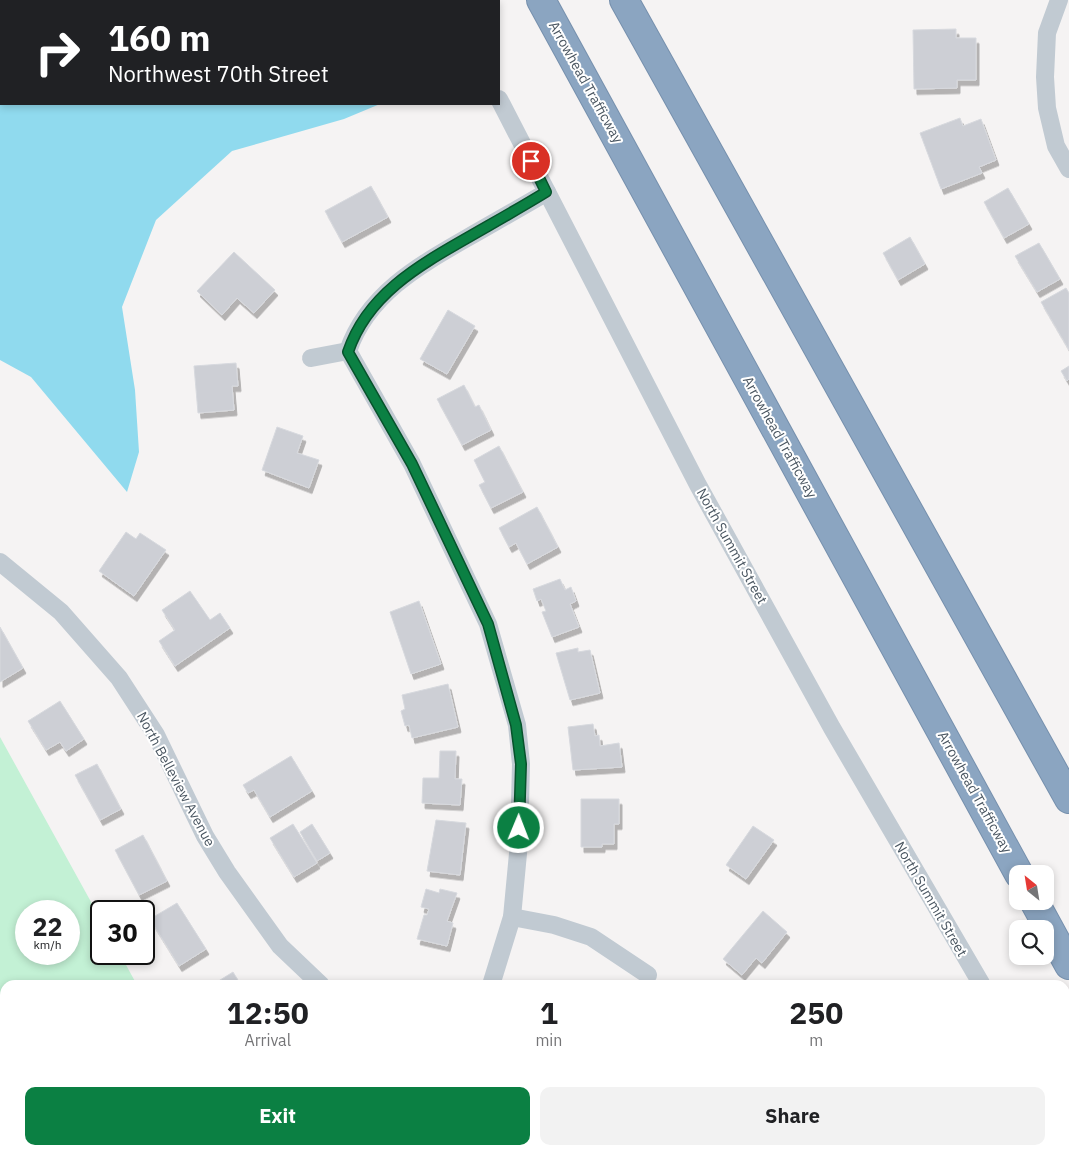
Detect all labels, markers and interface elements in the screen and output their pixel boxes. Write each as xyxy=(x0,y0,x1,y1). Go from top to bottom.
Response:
text: 160 m xyxy=(108,15,211,61)
street label: Arrowhead Trafficway xyxy=(545,18,627,146)
icon: right xyxy=(25,20,90,85)
text: Northwest 70th Street xyxy=(108,59,329,88)
pin xyxy=(510,140,552,182)
icon: arrive xyxy=(517,147,545,175)
street label: Arrowhead Trafficway xyxy=(739,373,821,501)
street label: North Summit Street xyxy=(693,485,771,607)
street label: North Belleview Avenue xyxy=(133,709,219,850)
street label: Arrowhead Trafficway xyxy=(934,728,1016,856)
position arrow xyxy=(492,801,544,853)
street label: North Summit Street xyxy=(891,838,971,960)
north arrow xyxy=(1009,865,1054,910)
map controls xyxy=(1009,865,1054,965)
speed limit sign: 30 xyxy=(90,900,155,965)
text: 22 xyxy=(32,910,63,943)
button: search xyxy=(1009,920,1054,965)
text: km/h xyxy=(33,937,62,952)
text: 12:50 xyxy=(227,993,309,1032)
text: 1 xyxy=(540,993,558,1032)
text: 250 xyxy=(789,993,843,1032)
text: Arrival xyxy=(244,1030,291,1050)
text: min xyxy=(535,1030,562,1050)
text: m xyxy=(809,1030,823,1050)
button: Exit xyxy=(25,1087,530,1145)
button: Share xyxy=(540,1087,1045,1145)

